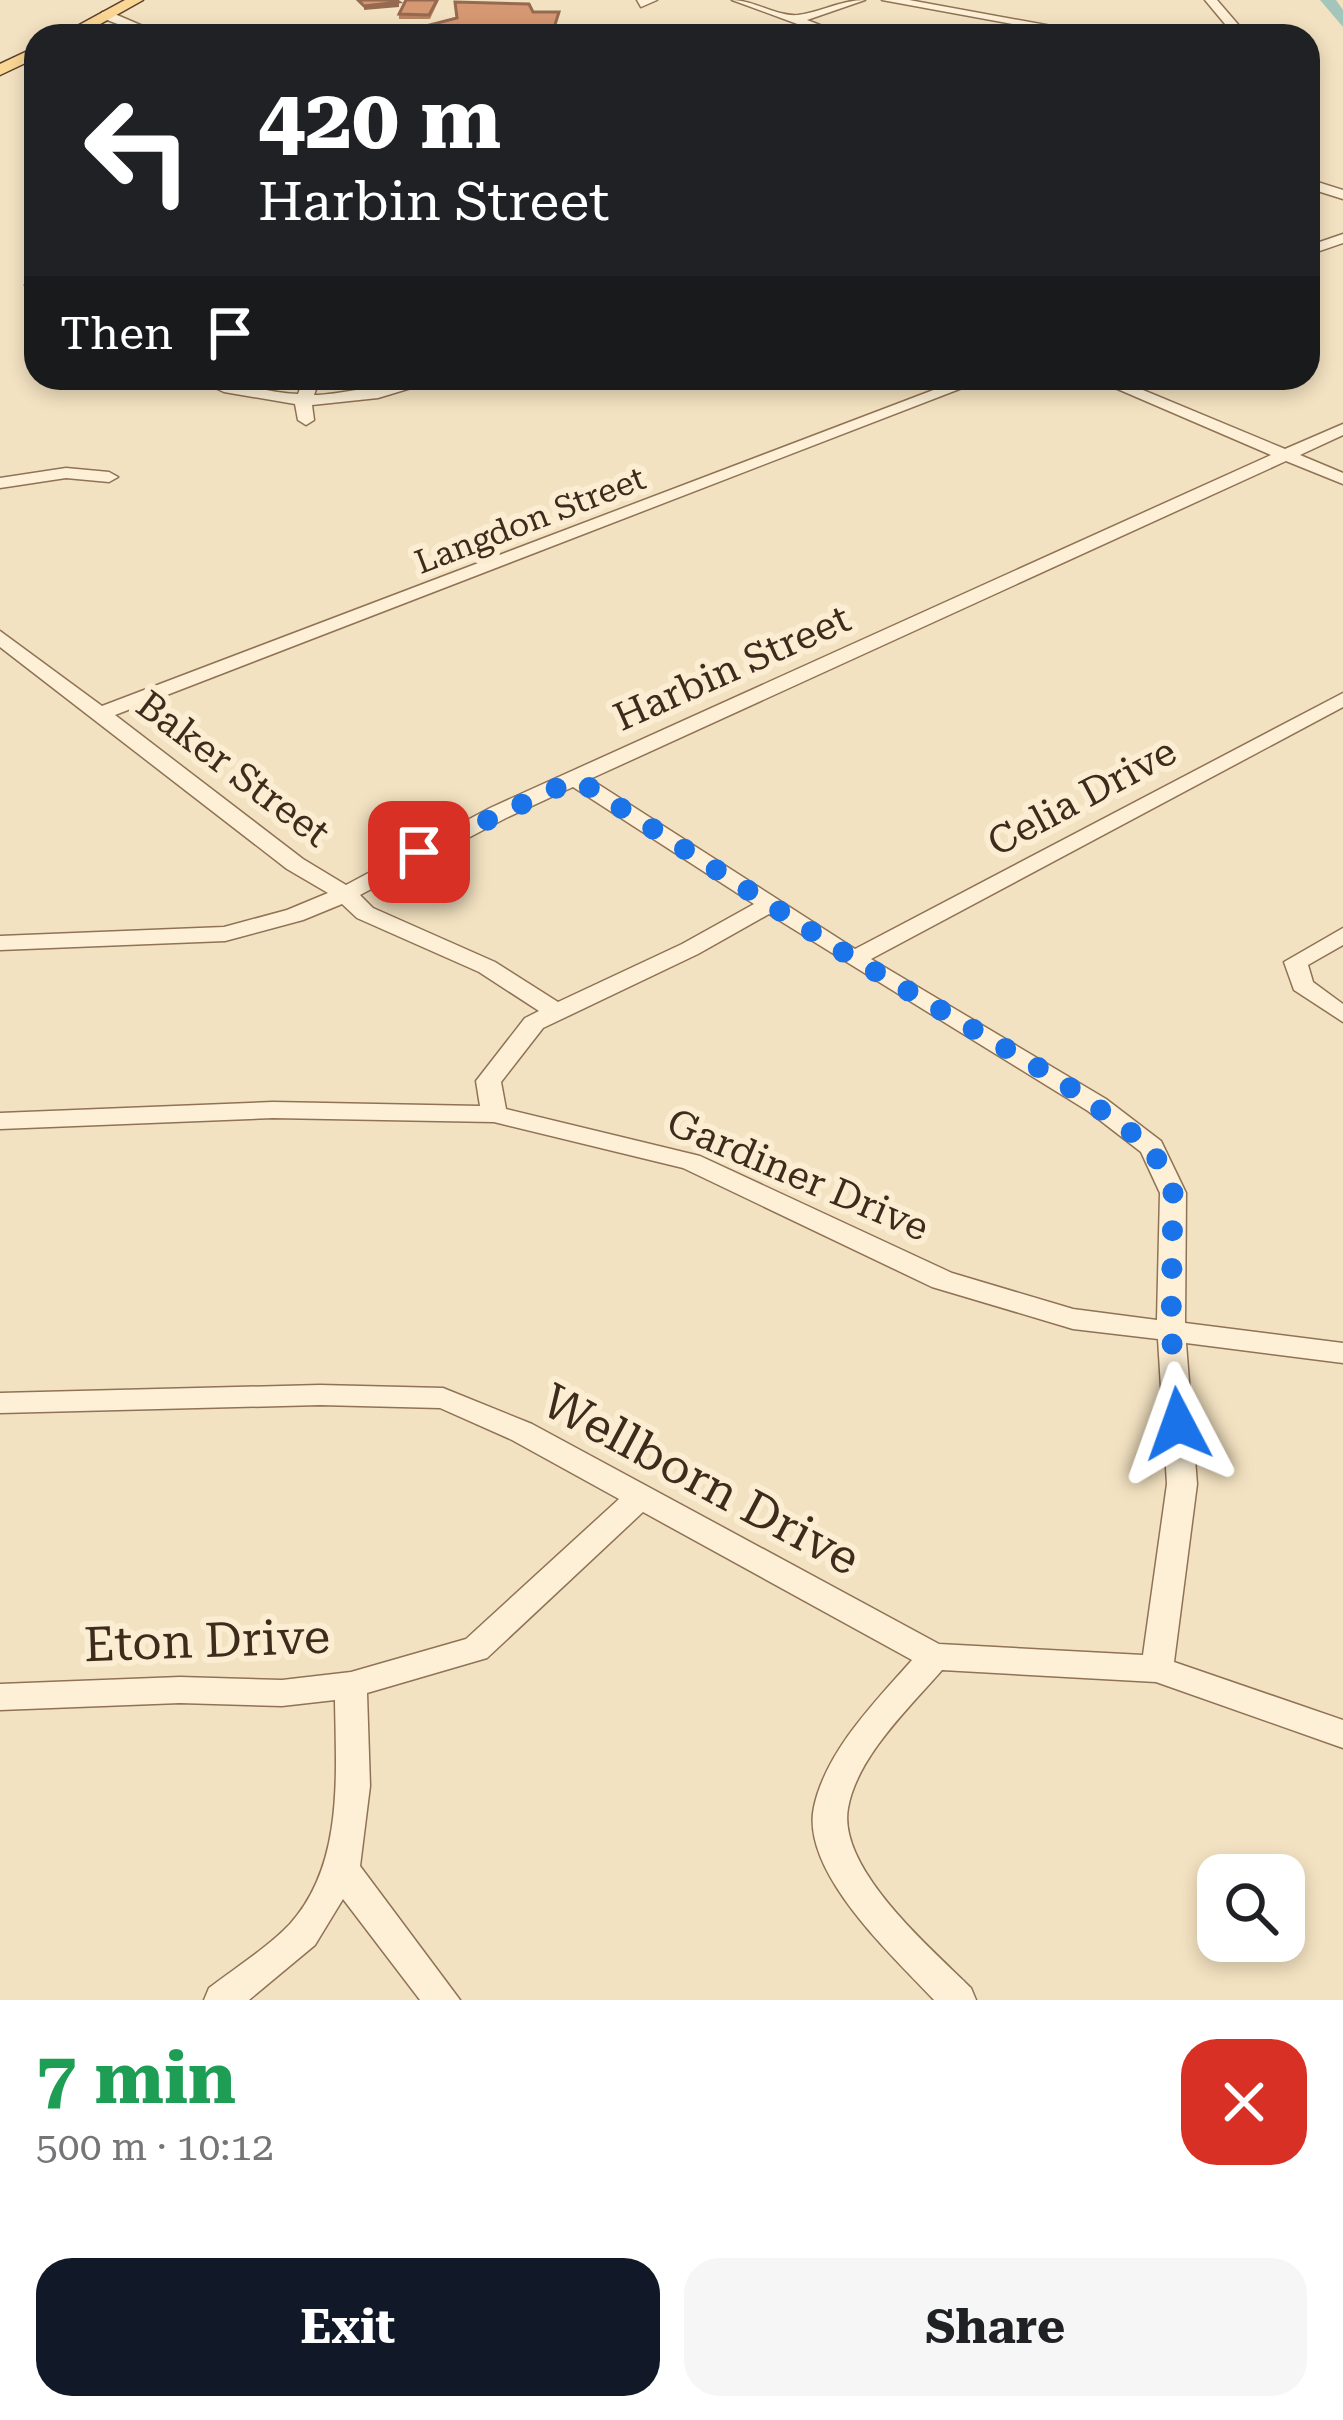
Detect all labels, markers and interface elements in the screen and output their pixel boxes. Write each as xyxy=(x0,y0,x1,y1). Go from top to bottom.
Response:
text: 420 m xyxy=(258,70,501,168)
icon: left xyxy=(60,72,216,228)
text: Harbin Street xyxy=(258,170,609,233)
icon: arrive xyxy=(197,300,263,366)
text: Then xyxy=(60,307,173,360)
street label: Langdon Street xyxy=(409,458,651,582)
street label: Harbin Street xyxy=(607,595,857,741)
street label: Baker Street xyxy=(127,681,339,857)
street label: Celia Drive xyxy=(980,728,1184,866)
pin xyxy=(368,801,470,903)
icon: arrive xyxy=(386,819,452,885)
street label: Gardiner Drive xyxy=(660,1099,936,1251)
position arrow xyxy=(1115,1361,1241,1487)
street label: Wellborn Drive xyxy=(533,1373,869,1587)
street label: Eton Drive xyxy=(83,1609,331,1673)
map controls xyxy=(1197,1854,1305,1962)
button: search xyxy=(1197,1854,1305,1962)
text: 7 min xyxy=(36,2036,236,2121)
button: close xyxy=(1181,2039,1307,2165)
text: 500 m · 10:12 xyxy=(36,2124,274,2170)
button: Exit xyxy=(36,2258,660,2396)
button: Share xyxy=(684,2258,1307,2396)

